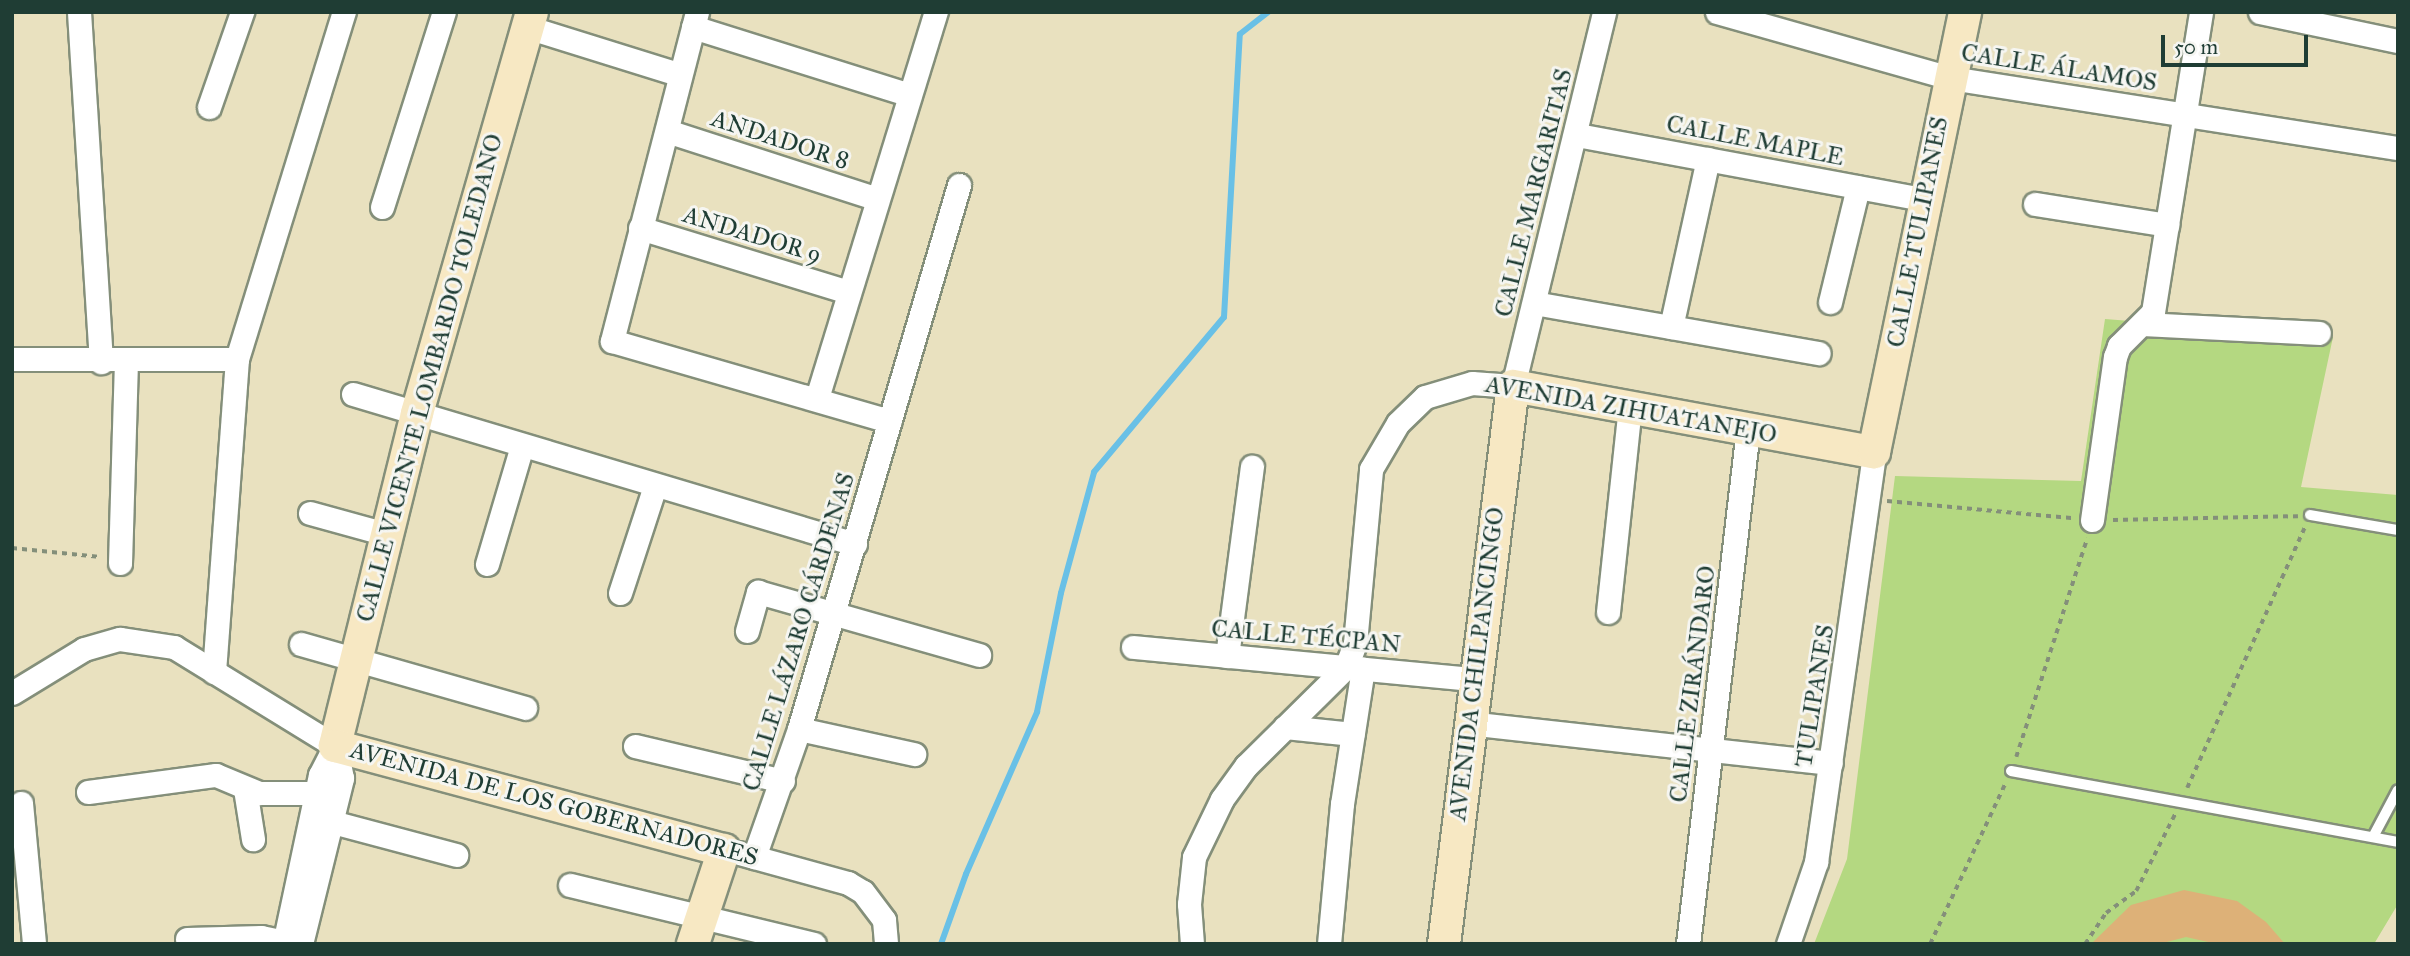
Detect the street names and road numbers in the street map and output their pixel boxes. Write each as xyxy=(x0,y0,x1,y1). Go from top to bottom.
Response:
street label: CALLE ÁLAMOS xyxy=(1959,38,2159,98)
street label: CALLE MARGARITAS xyxy=(1489,66,1579,320)
street label: ANDADOR 8 xyxy=(708,104,852,176)
street label: CALLE MAPLE xyxy=(1664,110,1846,172)
street label: CALLE TULIPANES xyxy=(1882,114,1954,350)
street label: CALLE VICENTE LOMBARDO TOLEDANO xyxy=(351,131,509,625)
street label: ANDADOR 9 xyxy=(679,200,825,270)
street label: AVENIDA ZIHUATANEJO xyxy=(1483,370,1779,450)
street label: CALLE LÁZARO CÁRDENAS xyxy=(737,469,861,795)
street label: AVENIDA CHILPANCINGO xyxy=(1443,505,1511,823)
street label: CALLE ZIRÁNDARO xyxy=(1664,564,1722,804)
street label: CALLE TÉCPAN xyxy=(1210,614,1402,660)
street label: TULIPANES xyxy=(1790,623,1840,769)
street label: AVENIDA DE LOS GOBERNADORES xyxy=(347,736,761,872)

